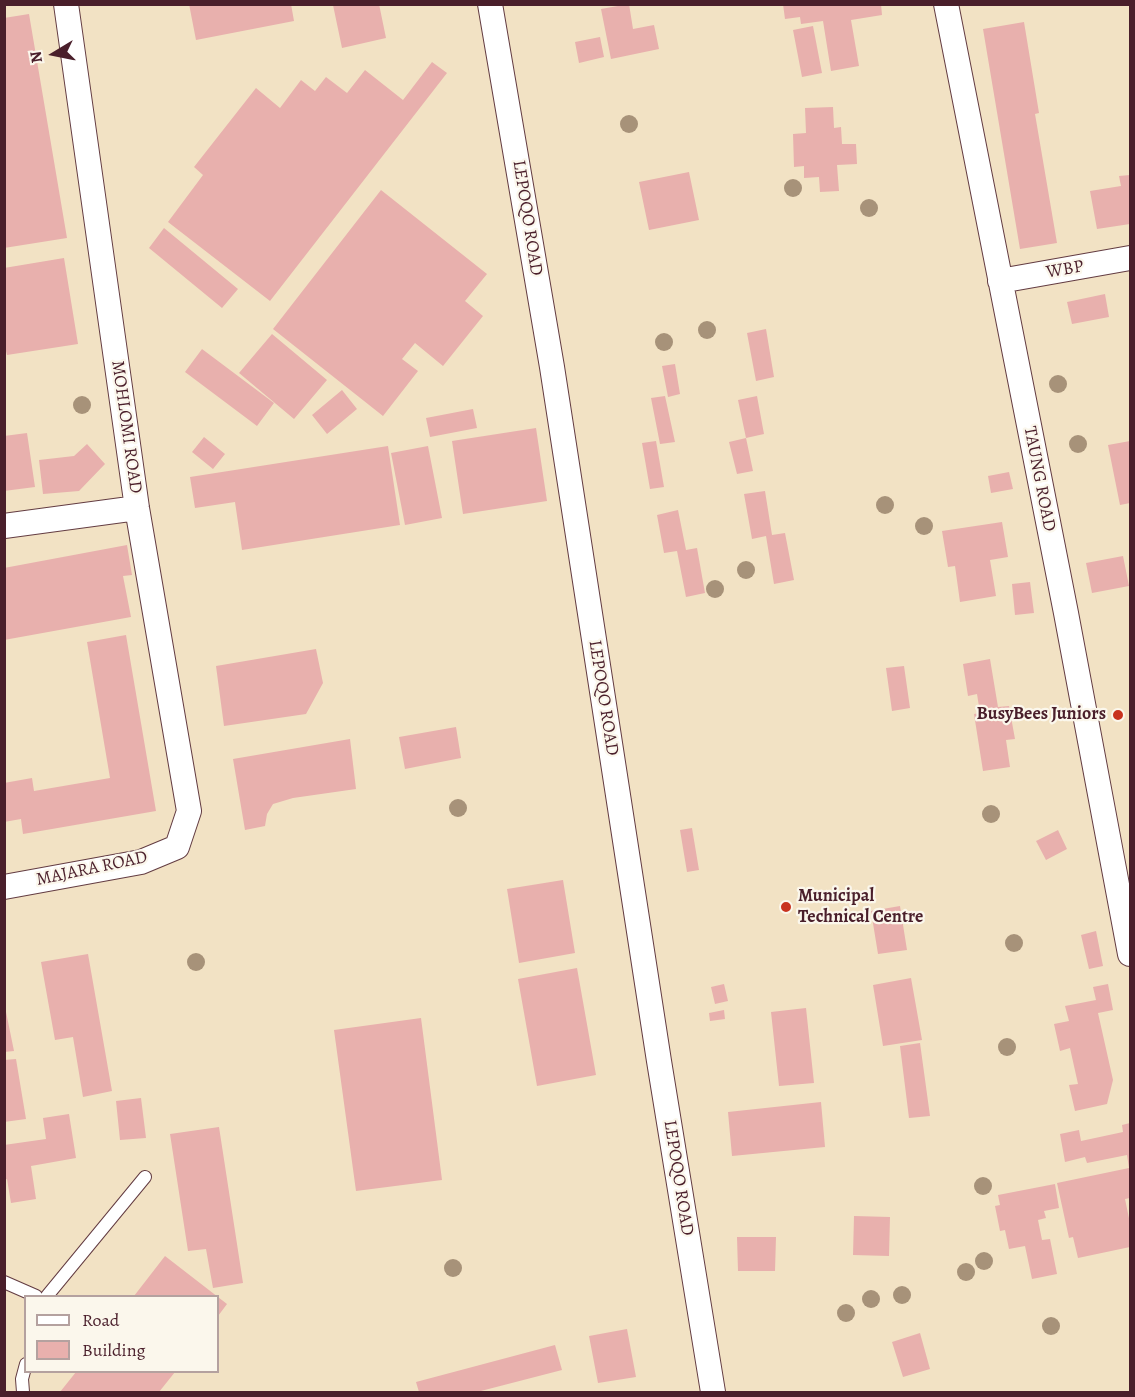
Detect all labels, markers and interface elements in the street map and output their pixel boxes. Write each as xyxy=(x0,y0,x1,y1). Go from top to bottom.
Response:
north arrow xyxy=(24,24,84,84)
text: N xyxy=(24,49,48,65)
street label: LEPOQO ROAD xyxy=(507,159,547,277)
street label: WBP xyxy=(1045,256,1085,284)
street label: MOHLOMI ROAD xyxy=(106,359,146,495)
street label: TAUNG ROAD xyxy=(1018,425,1060,533)
street label: LEPOQO ROAD xyxy=(583,639,623,757)
place label: BusyBees Juniors xyxy=(977,704,1106,726)
marker: BusyBees Juniors xyxy=(1111,708,1125,722)
street label: MAJARA ROAD xyxy=(34,847,150,891)
place label: Municipal Technical Centre xyxy=(798,886,923,928)
marker: Municipal Technical Centre xyxy=(779,900,793,914)
street label: LEPOQO ROAD xyxy=(658,1119,698,1237)
legend xyxy=(24,1295,219,1373)
text: Road xyxy=(82,1308,119,1332)
text: Building xyxy=(82,1338,146,1362)

